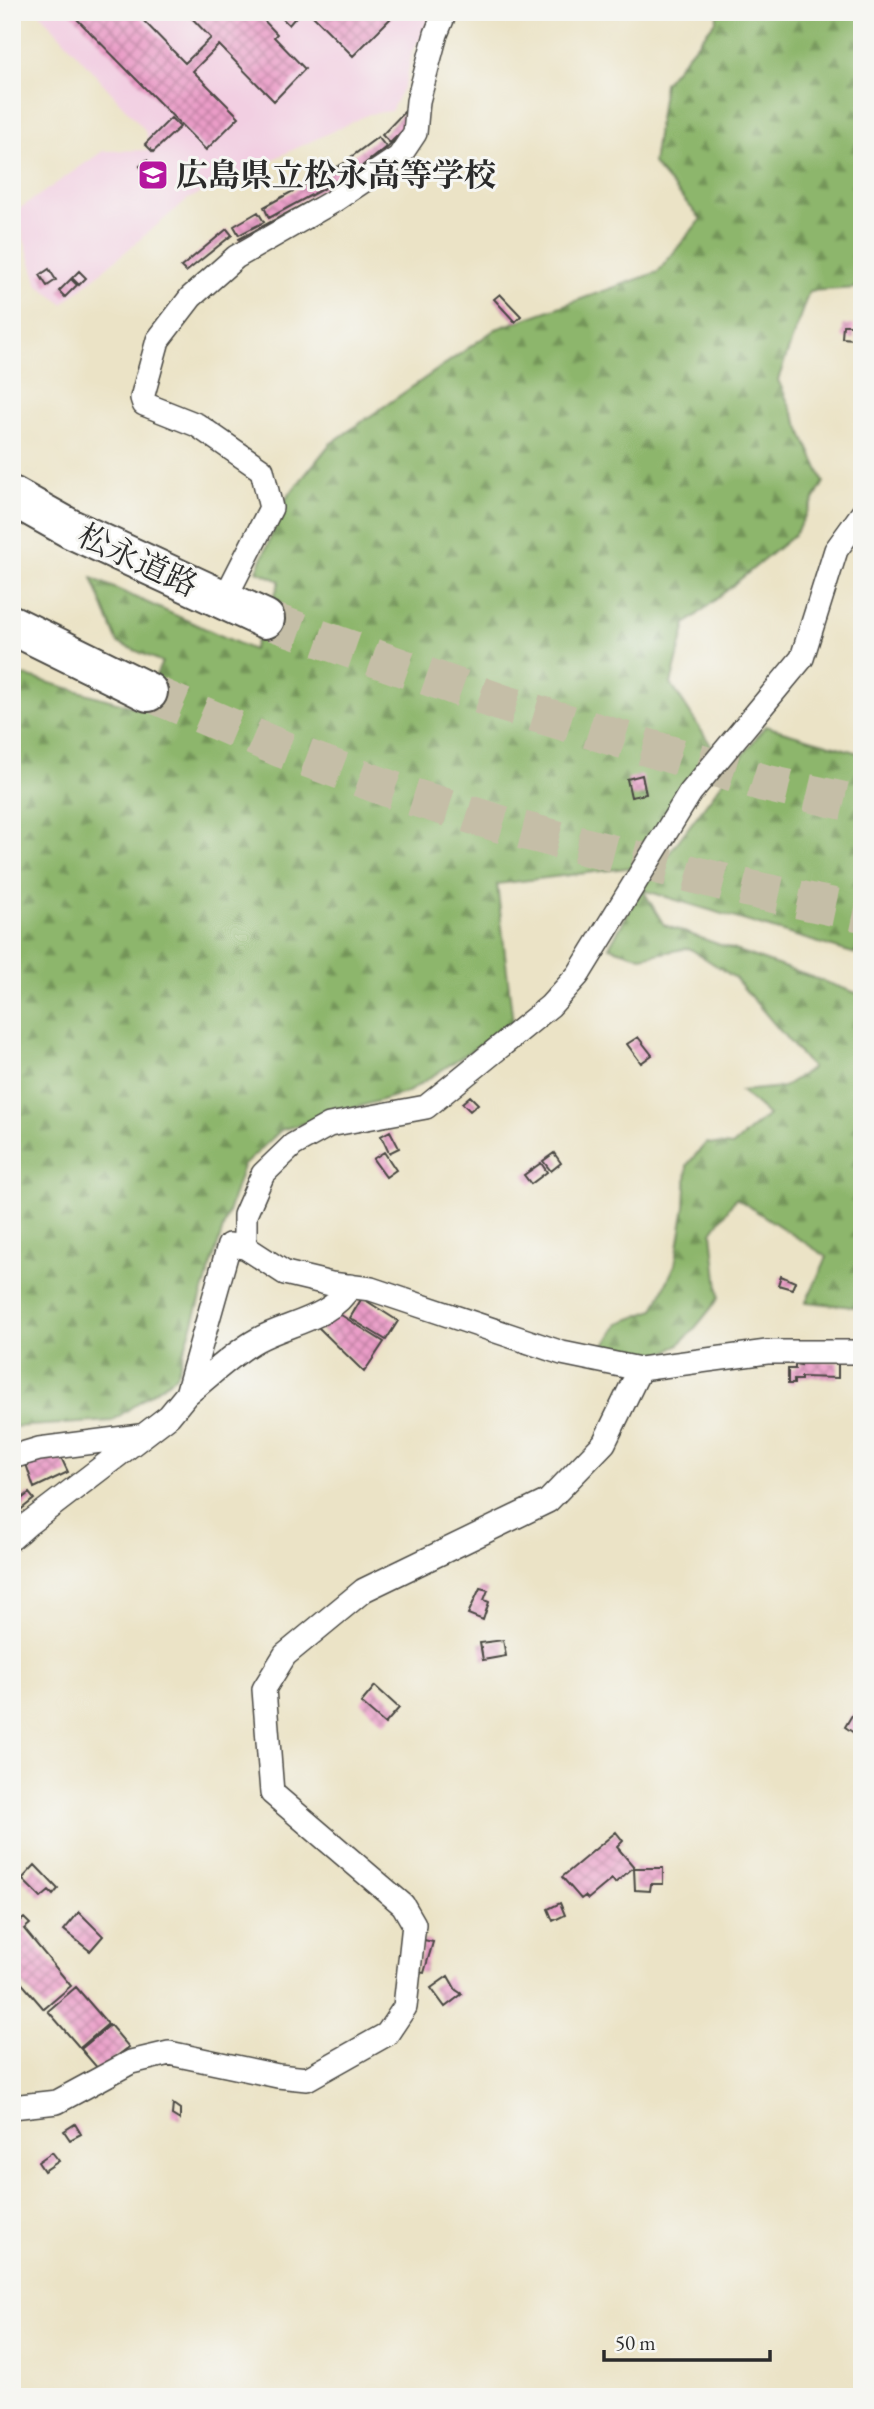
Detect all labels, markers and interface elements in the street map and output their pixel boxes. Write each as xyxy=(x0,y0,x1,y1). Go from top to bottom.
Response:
place label: 広島県立松永高等学校 xyxy=(176,154,496,196)
school or university icon: 広島県立松永高等学校 xyxy=(136,158,170,192)
street label: 松永道路 xyxy=(71,514,205,606)
scale bar xyxy=(604,2318,771,2362)
text: 50 m xyxy=(615,2329,656,2356)

